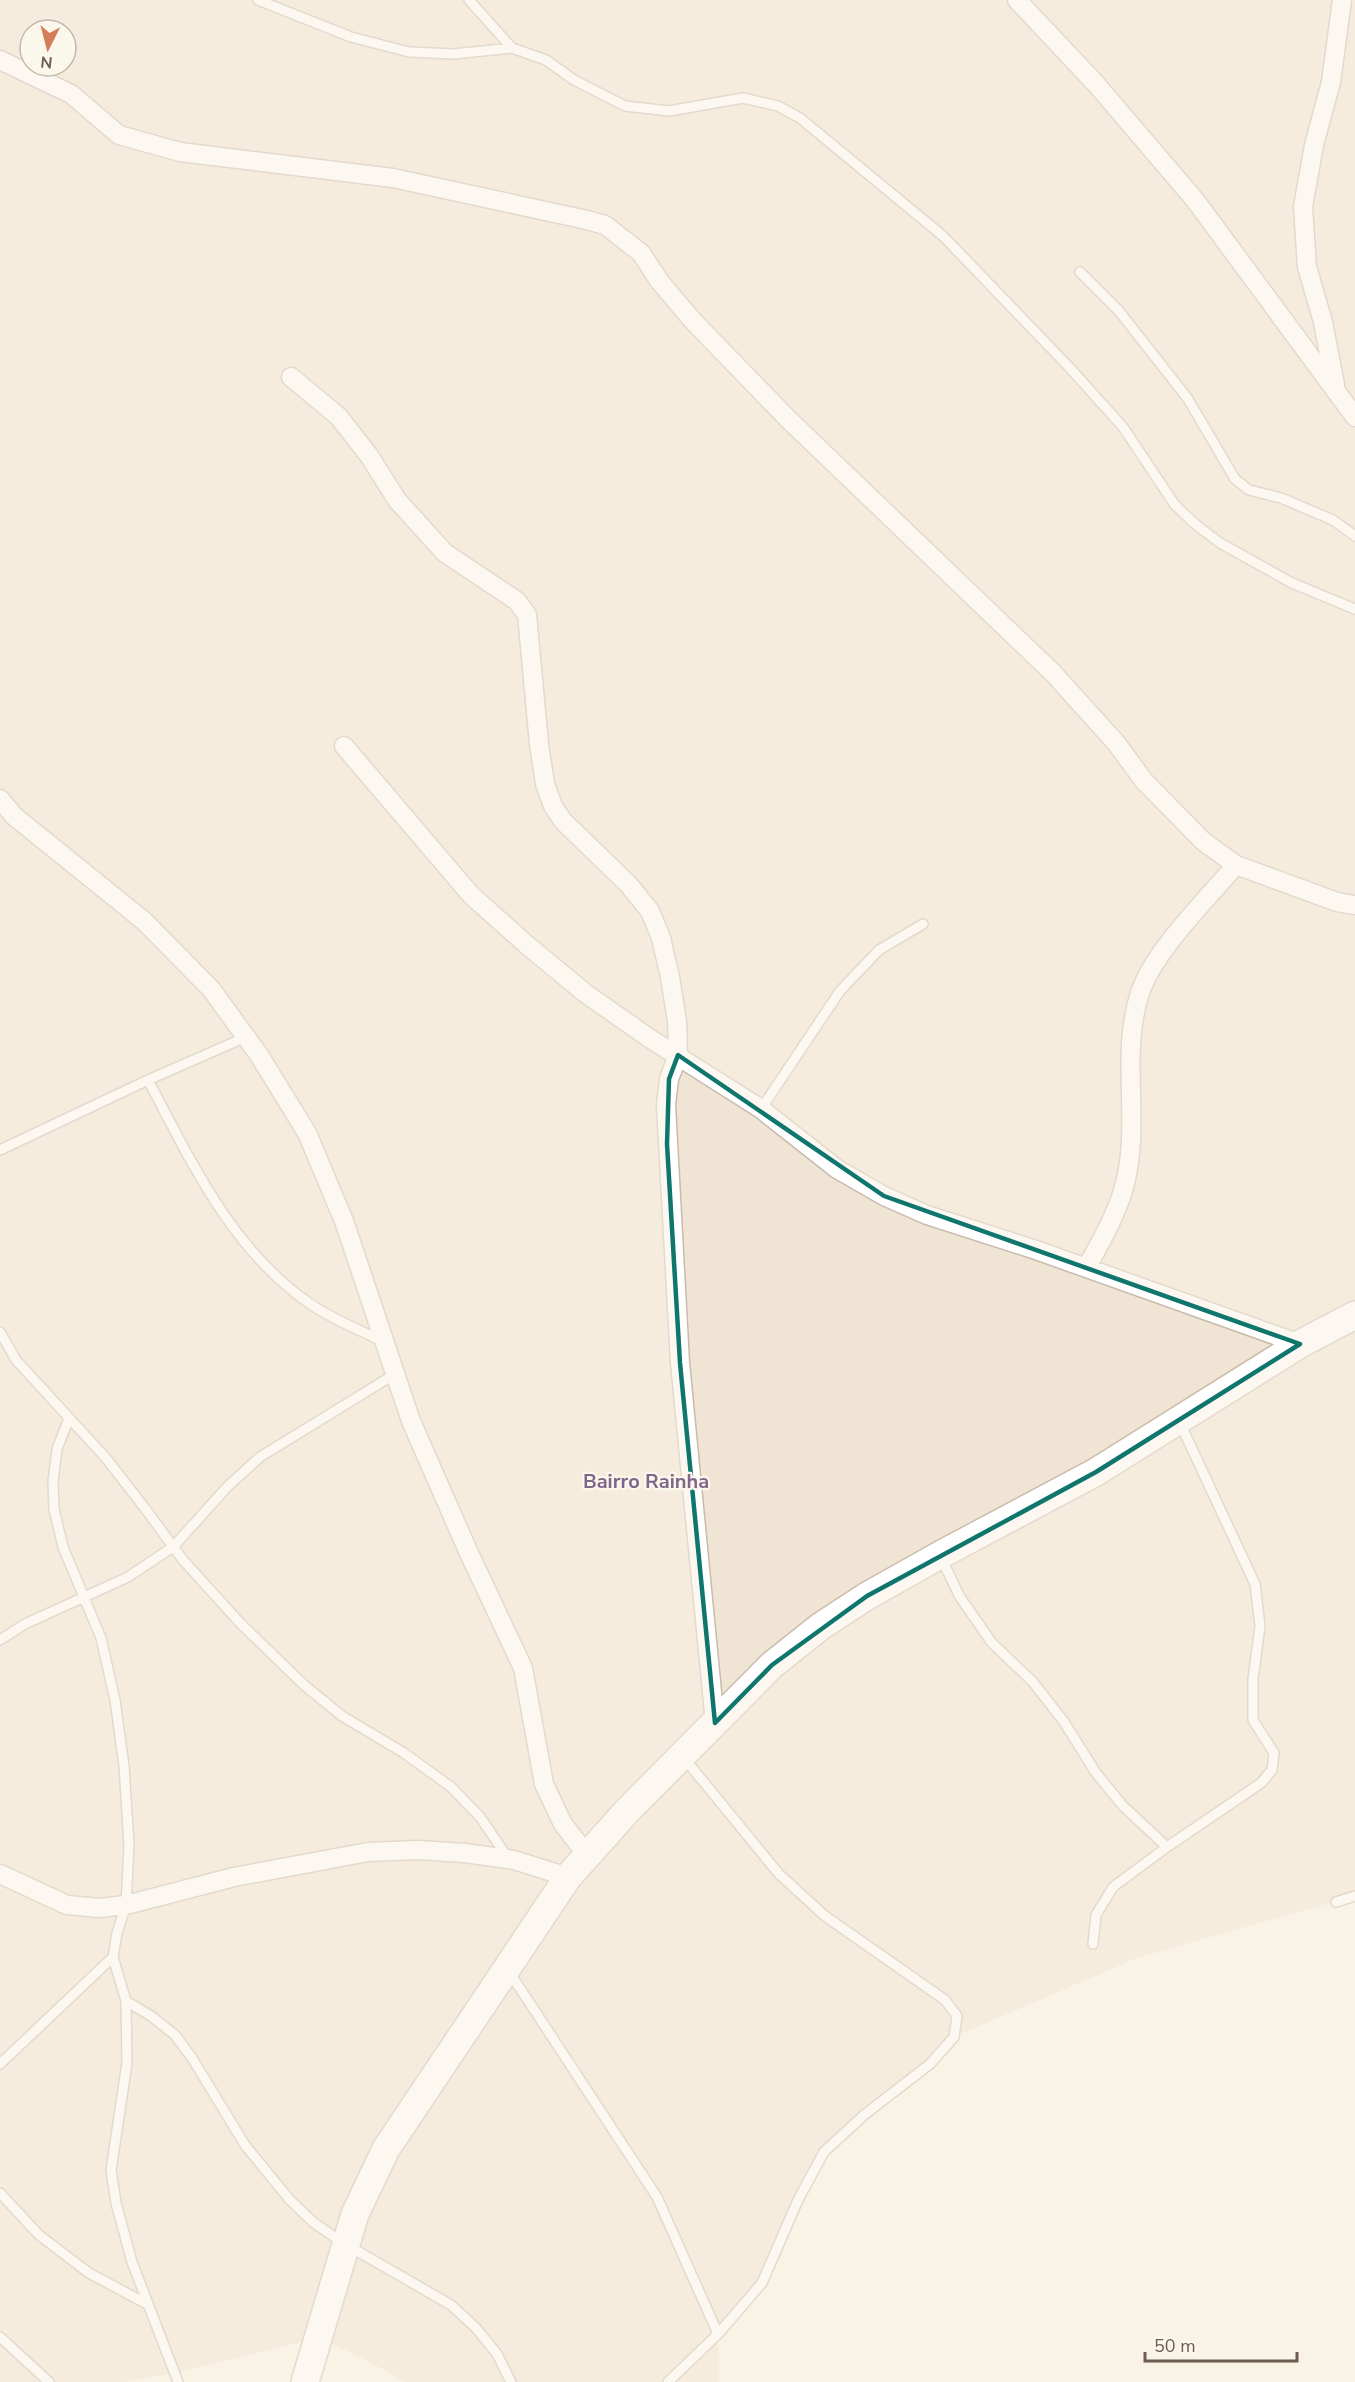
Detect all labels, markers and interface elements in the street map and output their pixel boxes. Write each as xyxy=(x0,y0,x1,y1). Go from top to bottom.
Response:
north arrow xyxy=(18,18,78,78)
text: N xyxy=(39,50,54,73)
district label: Bairro Rainha xyxy=(583,1468,709,1495)
scale bar xyxy=(1145,2325,1296,2363)
text: 50 m xyxy=(1154,2334,1196,2358)

